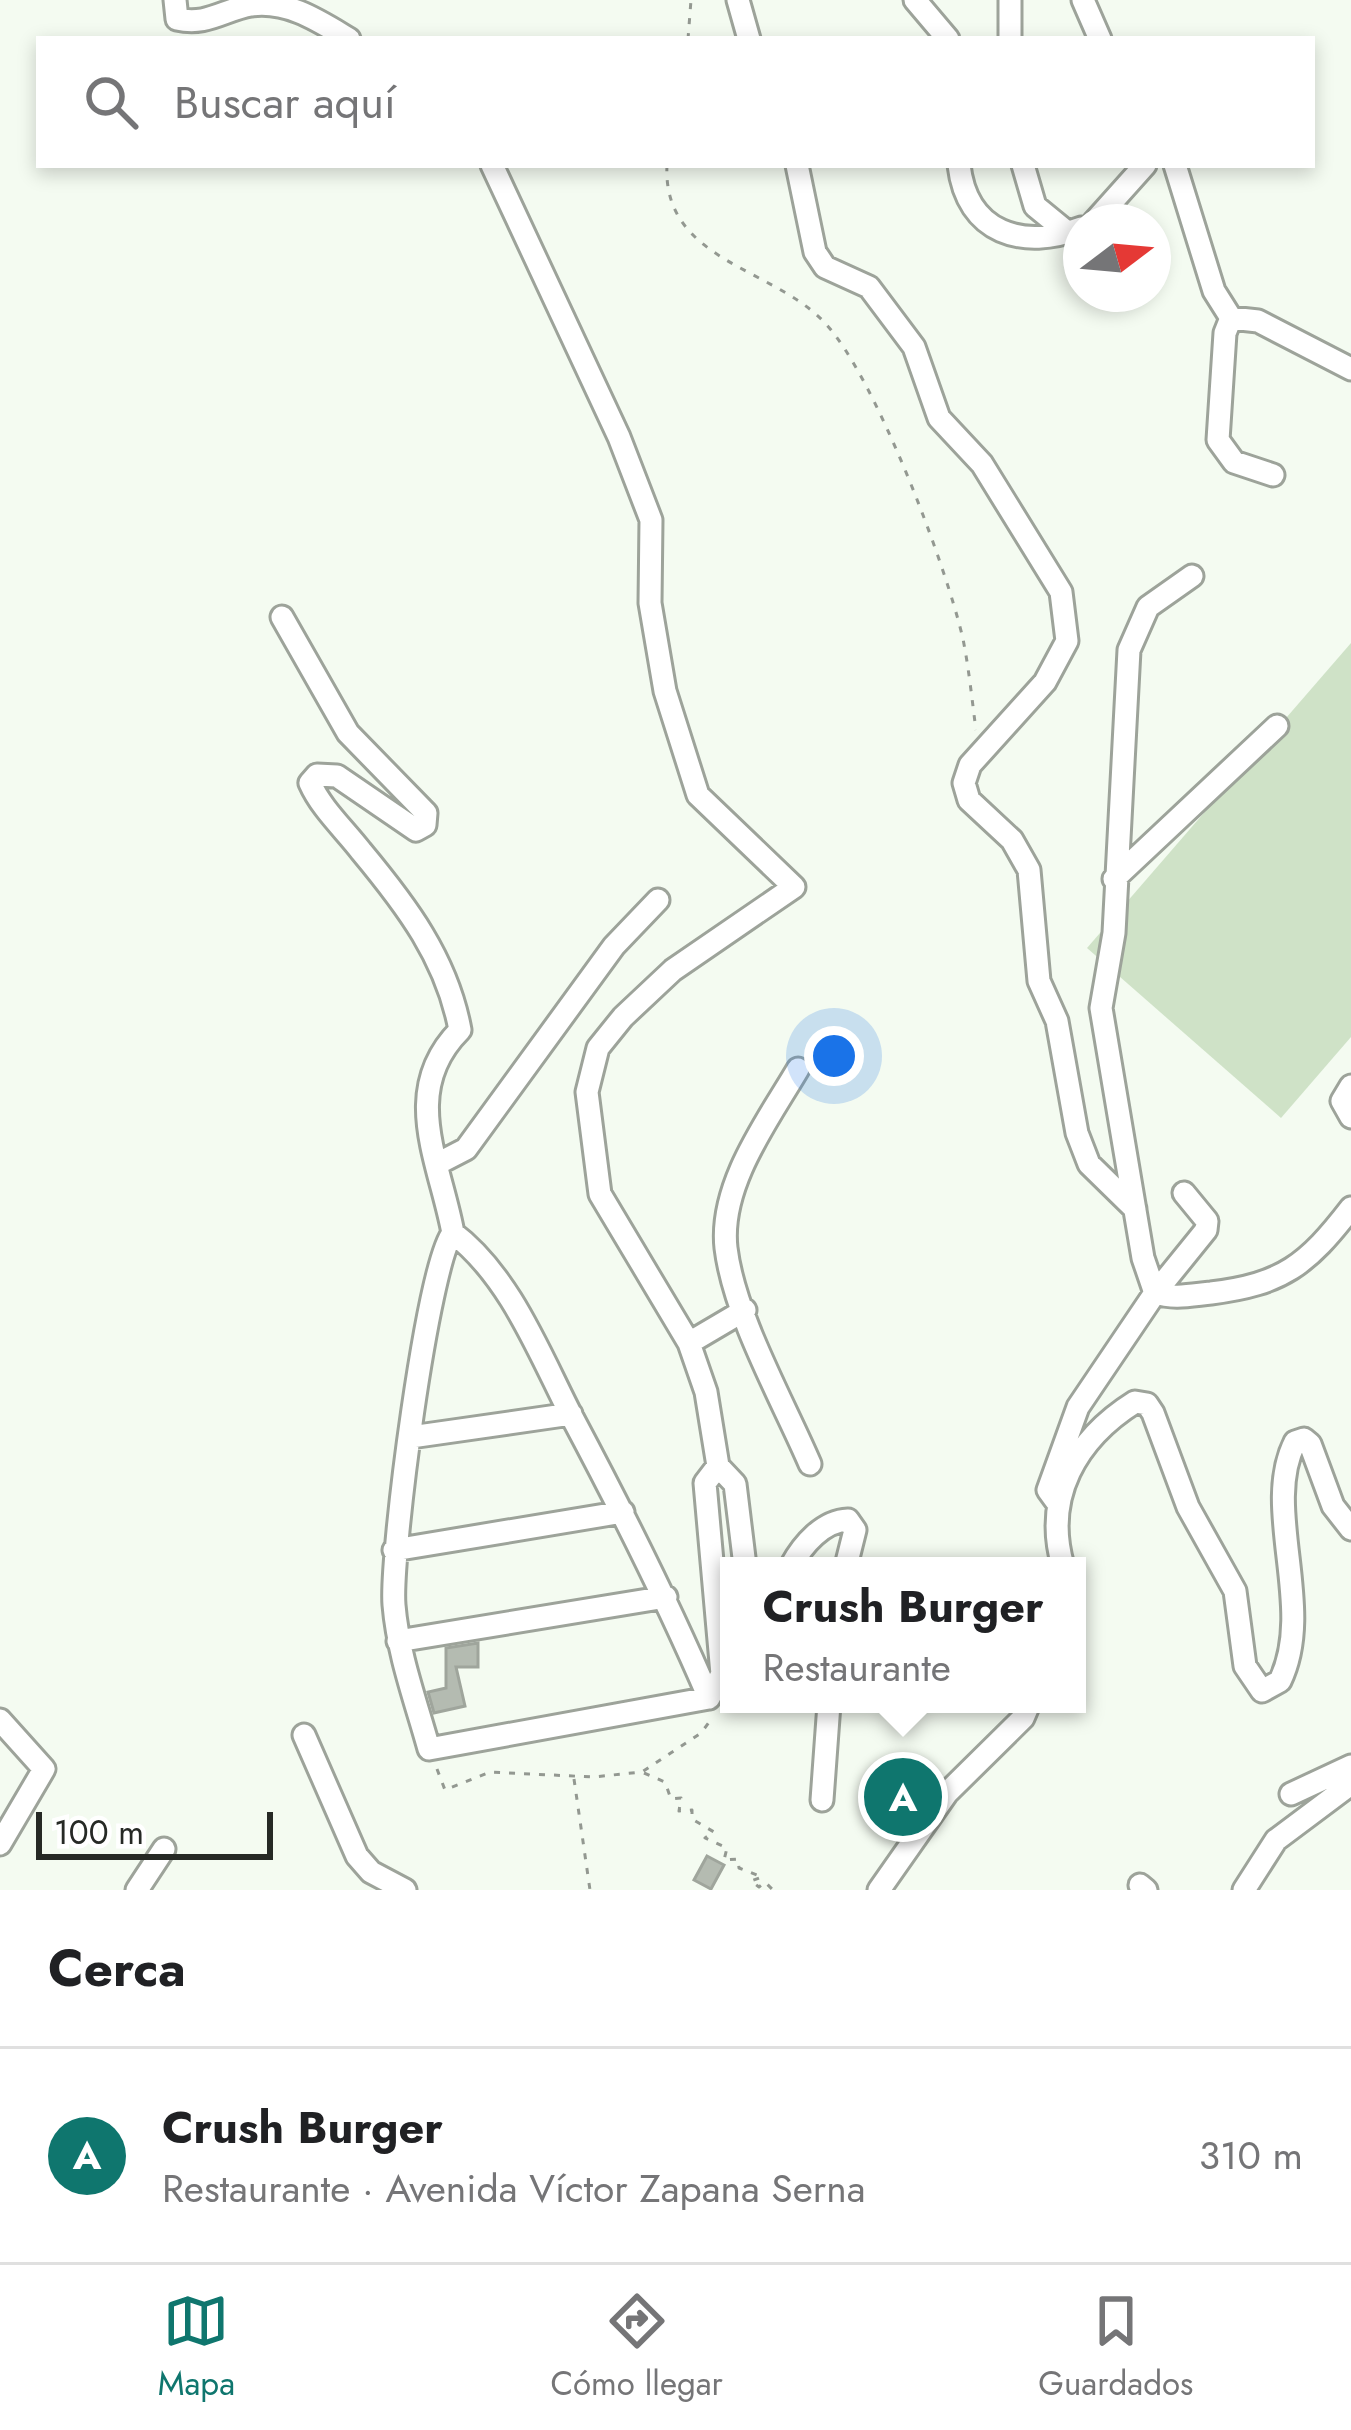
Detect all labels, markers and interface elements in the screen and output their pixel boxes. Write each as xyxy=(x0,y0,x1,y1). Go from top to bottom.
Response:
search box xyxy=(36,36,1315,168)
icon: search xyxy=(78,69,144,135)
text: Buscar aquí xyxy=(174,70,396,135)
north arrow xyxy=(1063,204,1171,312)
your location xyxy=(804,1026,864,1086)
popup xyxy=(720,1557,1086,1713)
text: Crush Burger xyxy=(763,1574,1043,1639)
text: Restaurante xyxy=(763,1639,951,1696)
pin: A xyxy=(864,1752,942,1842)
scale bar xyxy=(36,1806,273,1859)
text: 100 m xyxy=(54,1809,144,1856)
text: Cerca xyxy=(48,1931,186,2005)
text: Crush Burger xyxy=(162,2095,443,2160)
text: A xyxy=(73,2127,101,2184)
text: 310 m xyxy=(1199,2127,1303,2184)
text: Restaurante · Avenida Víctor Zapana Serna xyxy=(162,2160,865,2217)
tab: Mapa xyxy=(158,2288,235,2407)
tab: Cómo llegar xyxy=(550,2288,723,2407)
tab: Guardados xyxy=(1038,2288,1193,2407)

